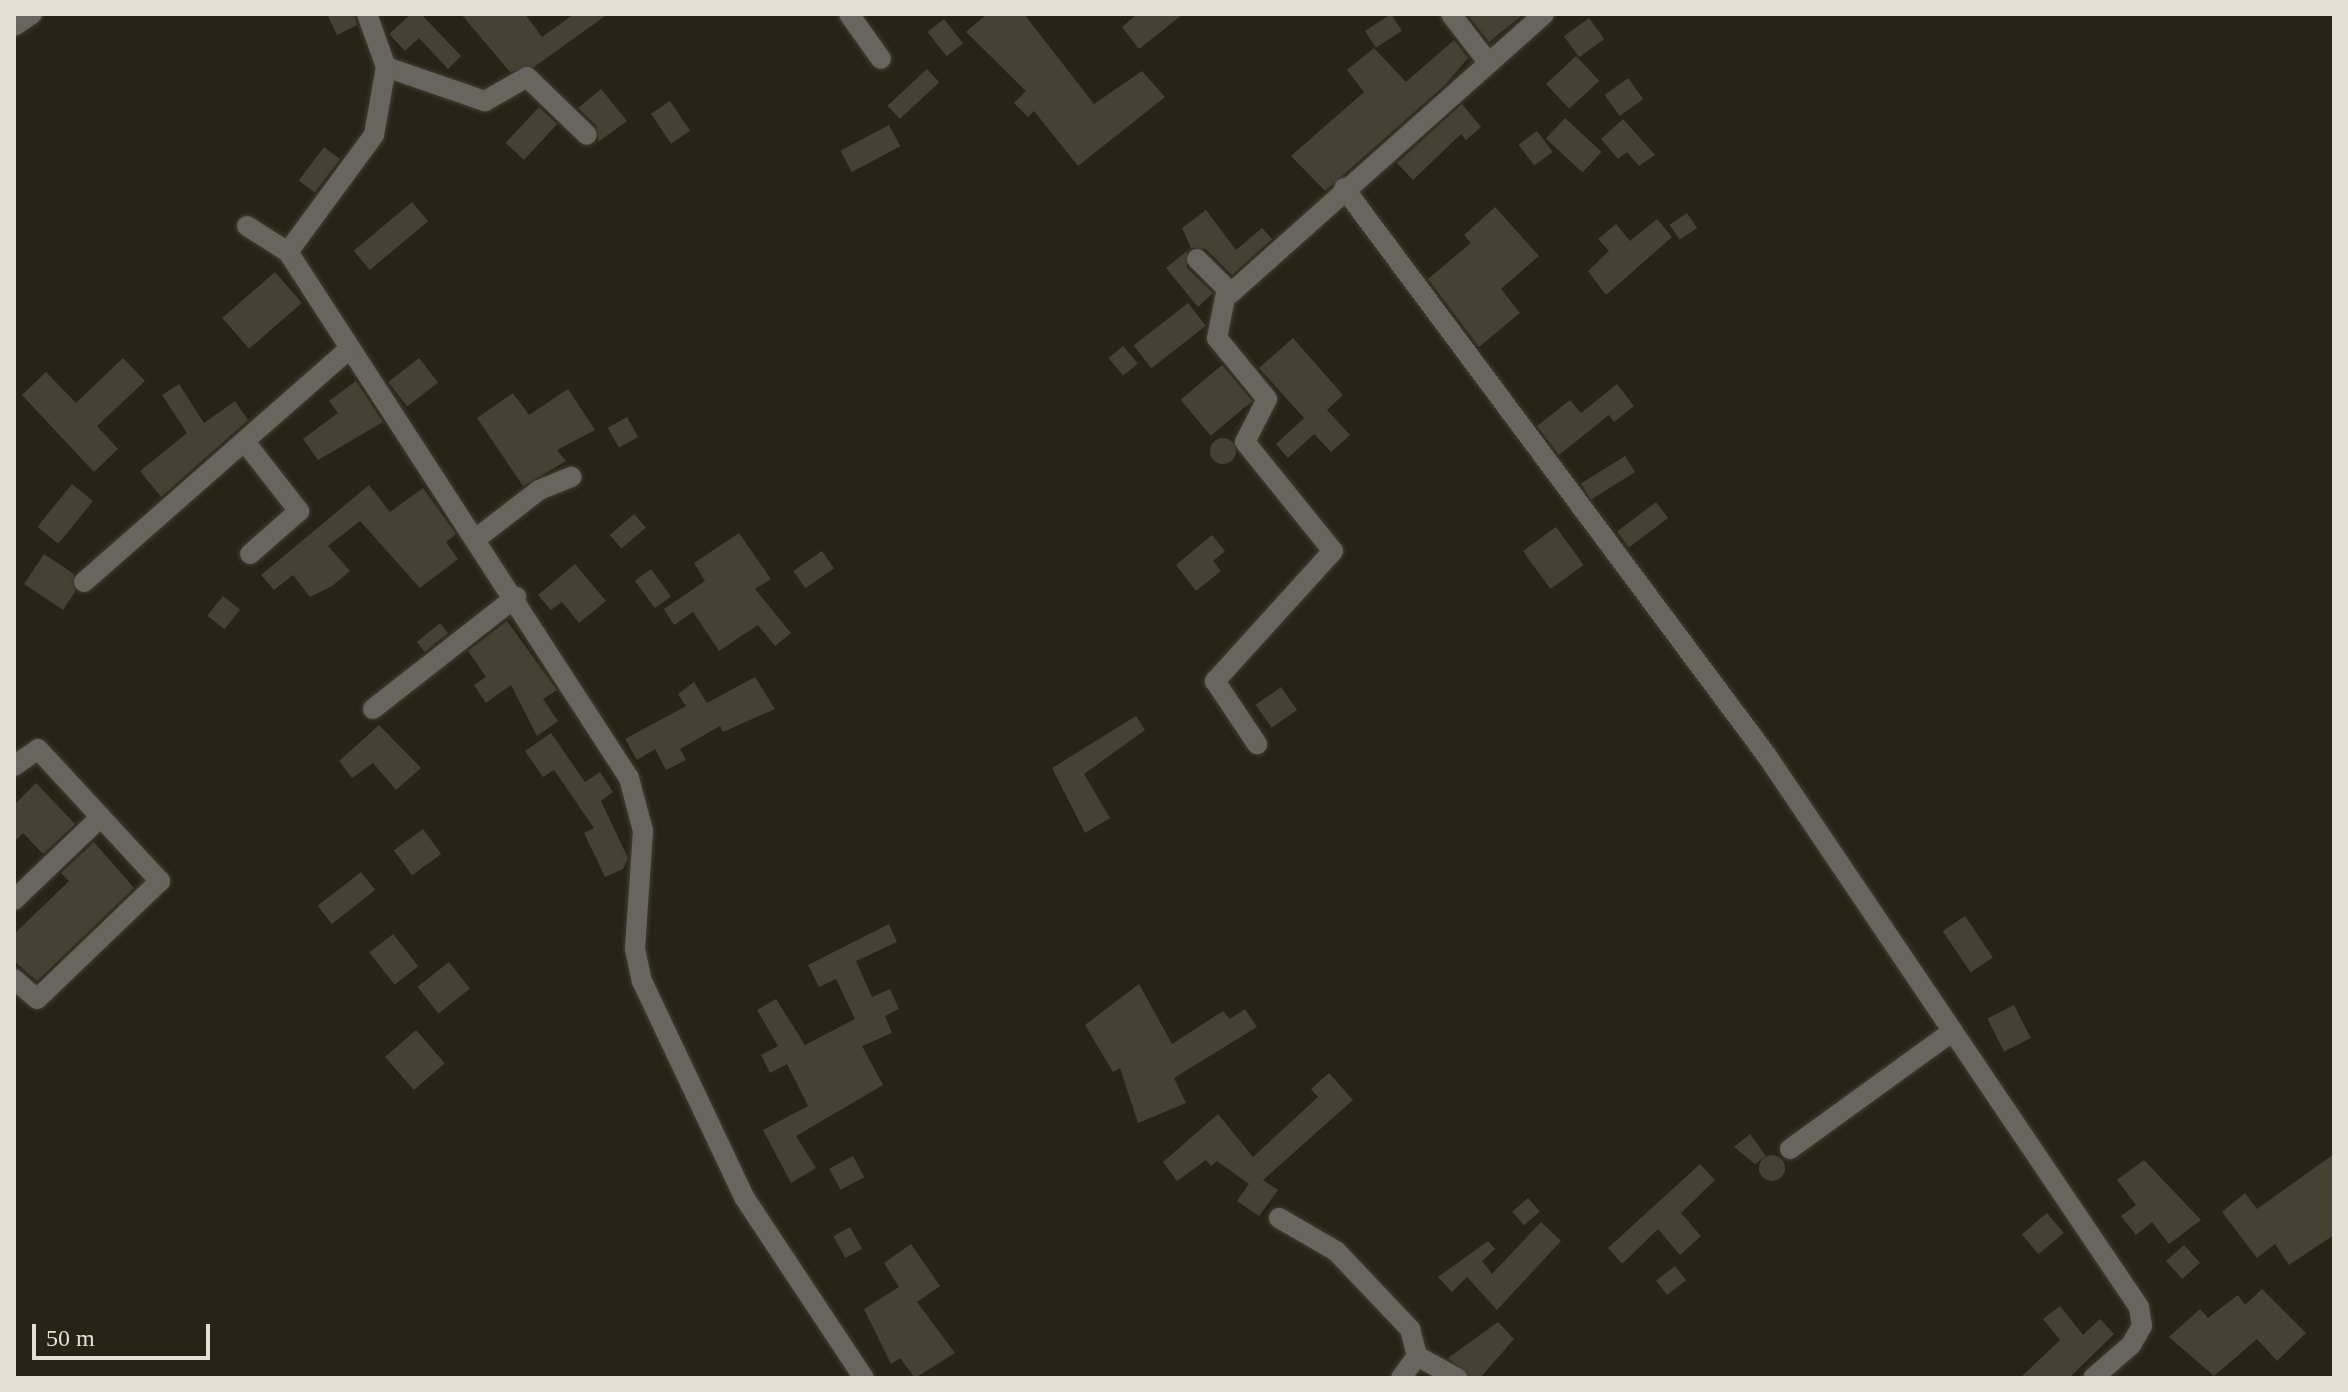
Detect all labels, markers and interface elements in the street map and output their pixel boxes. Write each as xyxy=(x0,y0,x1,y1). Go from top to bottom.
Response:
scale bar xyxy=(36,1308,214,1358)
text: 50 m xyxy=(46,1325,95,1351)

